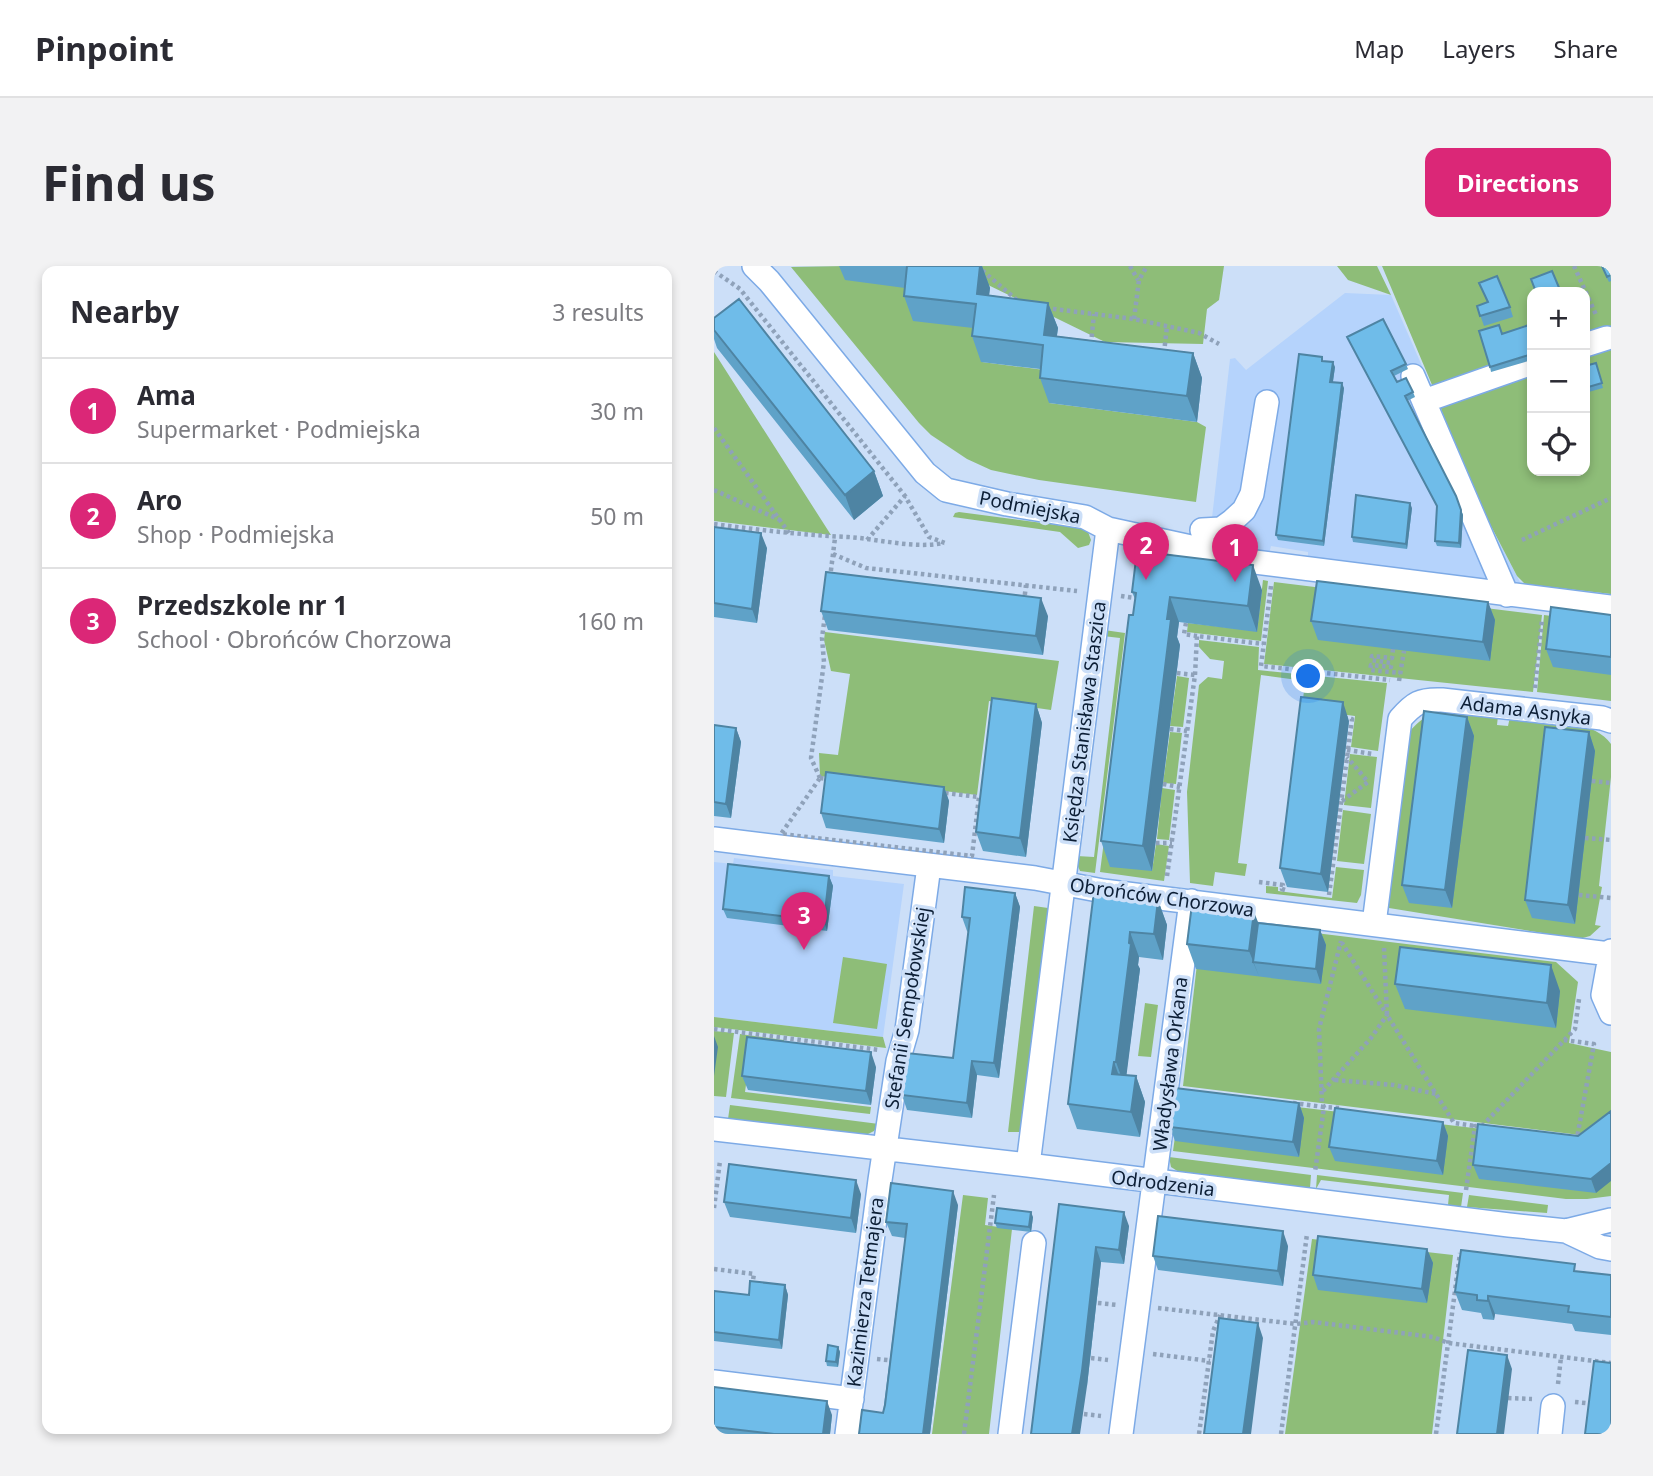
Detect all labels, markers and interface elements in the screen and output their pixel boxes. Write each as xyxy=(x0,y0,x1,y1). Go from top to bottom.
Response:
text: Pinpoint xyxy=(35,26,174,71)
text: Map xyxy=(1354,32,1404,65)
text: Layers xyxy=(1442,32,1516,65)
text: Share xyxy=(1554,32,1618,65)
button: Directions xyxy=(1425,148,1611,217)
text: Find us xyxy=(42,149,216,215)
map controls xyxy=(1527,287,1590,476)
button: + xyxy=(1527,287,1590,350)
text: Nearby xyxy=(70,291,179,332)
text: 3 results xyxy=(552,296,644,328)
button: − xyxy=(1527,350,1590,413)
text: Ama xyxy=(137,377,196,413)
text: 1 xyxy=(86,395,100,427)
text: 30 m xyxy=(590,395,644,427)
text: Supermarket · Podmiejska xyxy=(137,413,421,445)
button: locate xyxy=(1527,413,1590,476)
text: Aro xyxy=(137,482,182,518)
street label: Podmiejska xyxy=(977,484,1083,530)
text: 2 xyxy=(86,500,100,532)
text: 50 m xyxy=(590,500,644,532)
text: Shop · Podmiejska xyxy=(137,518,335,550)
pin: 2 xyxy=(1123,522,1169,580)
pin: 1 xyxy=(1212,524,1258,582)
text: Przedszkole nr 1 xyxy=(137,587,348,623)
street label: Księdza Stanisława Staszica xyxy=(1056,600,1112,844)
text: 3 xyxy=(86,605,100,637)
text: 160 m xyxy=(577,605,644,637)
text: School · Obrońców Chorzowa xyxy=(137,623,452,655)
your location xyxy=(1291,659,1325,693)
street label: Adama Asnyka xyxy=(1459,689,1593,731)
street label: Obrońców Chorzowa xyxy=(1068,871,1256,923)
pin: 3 xyxy=(781,892,827,950)
street label: Stefanii Sempołowskiej xyxy=(878,905,936,1111)
street label: Władysława Orkana xyxy=(1146,975,1194,1153)
street label: Odrodzenia xyxy=(1110,1164,1216,1202)
street label: Kazimierza Tetmajera xyxy=(840,1196,890,1388)

